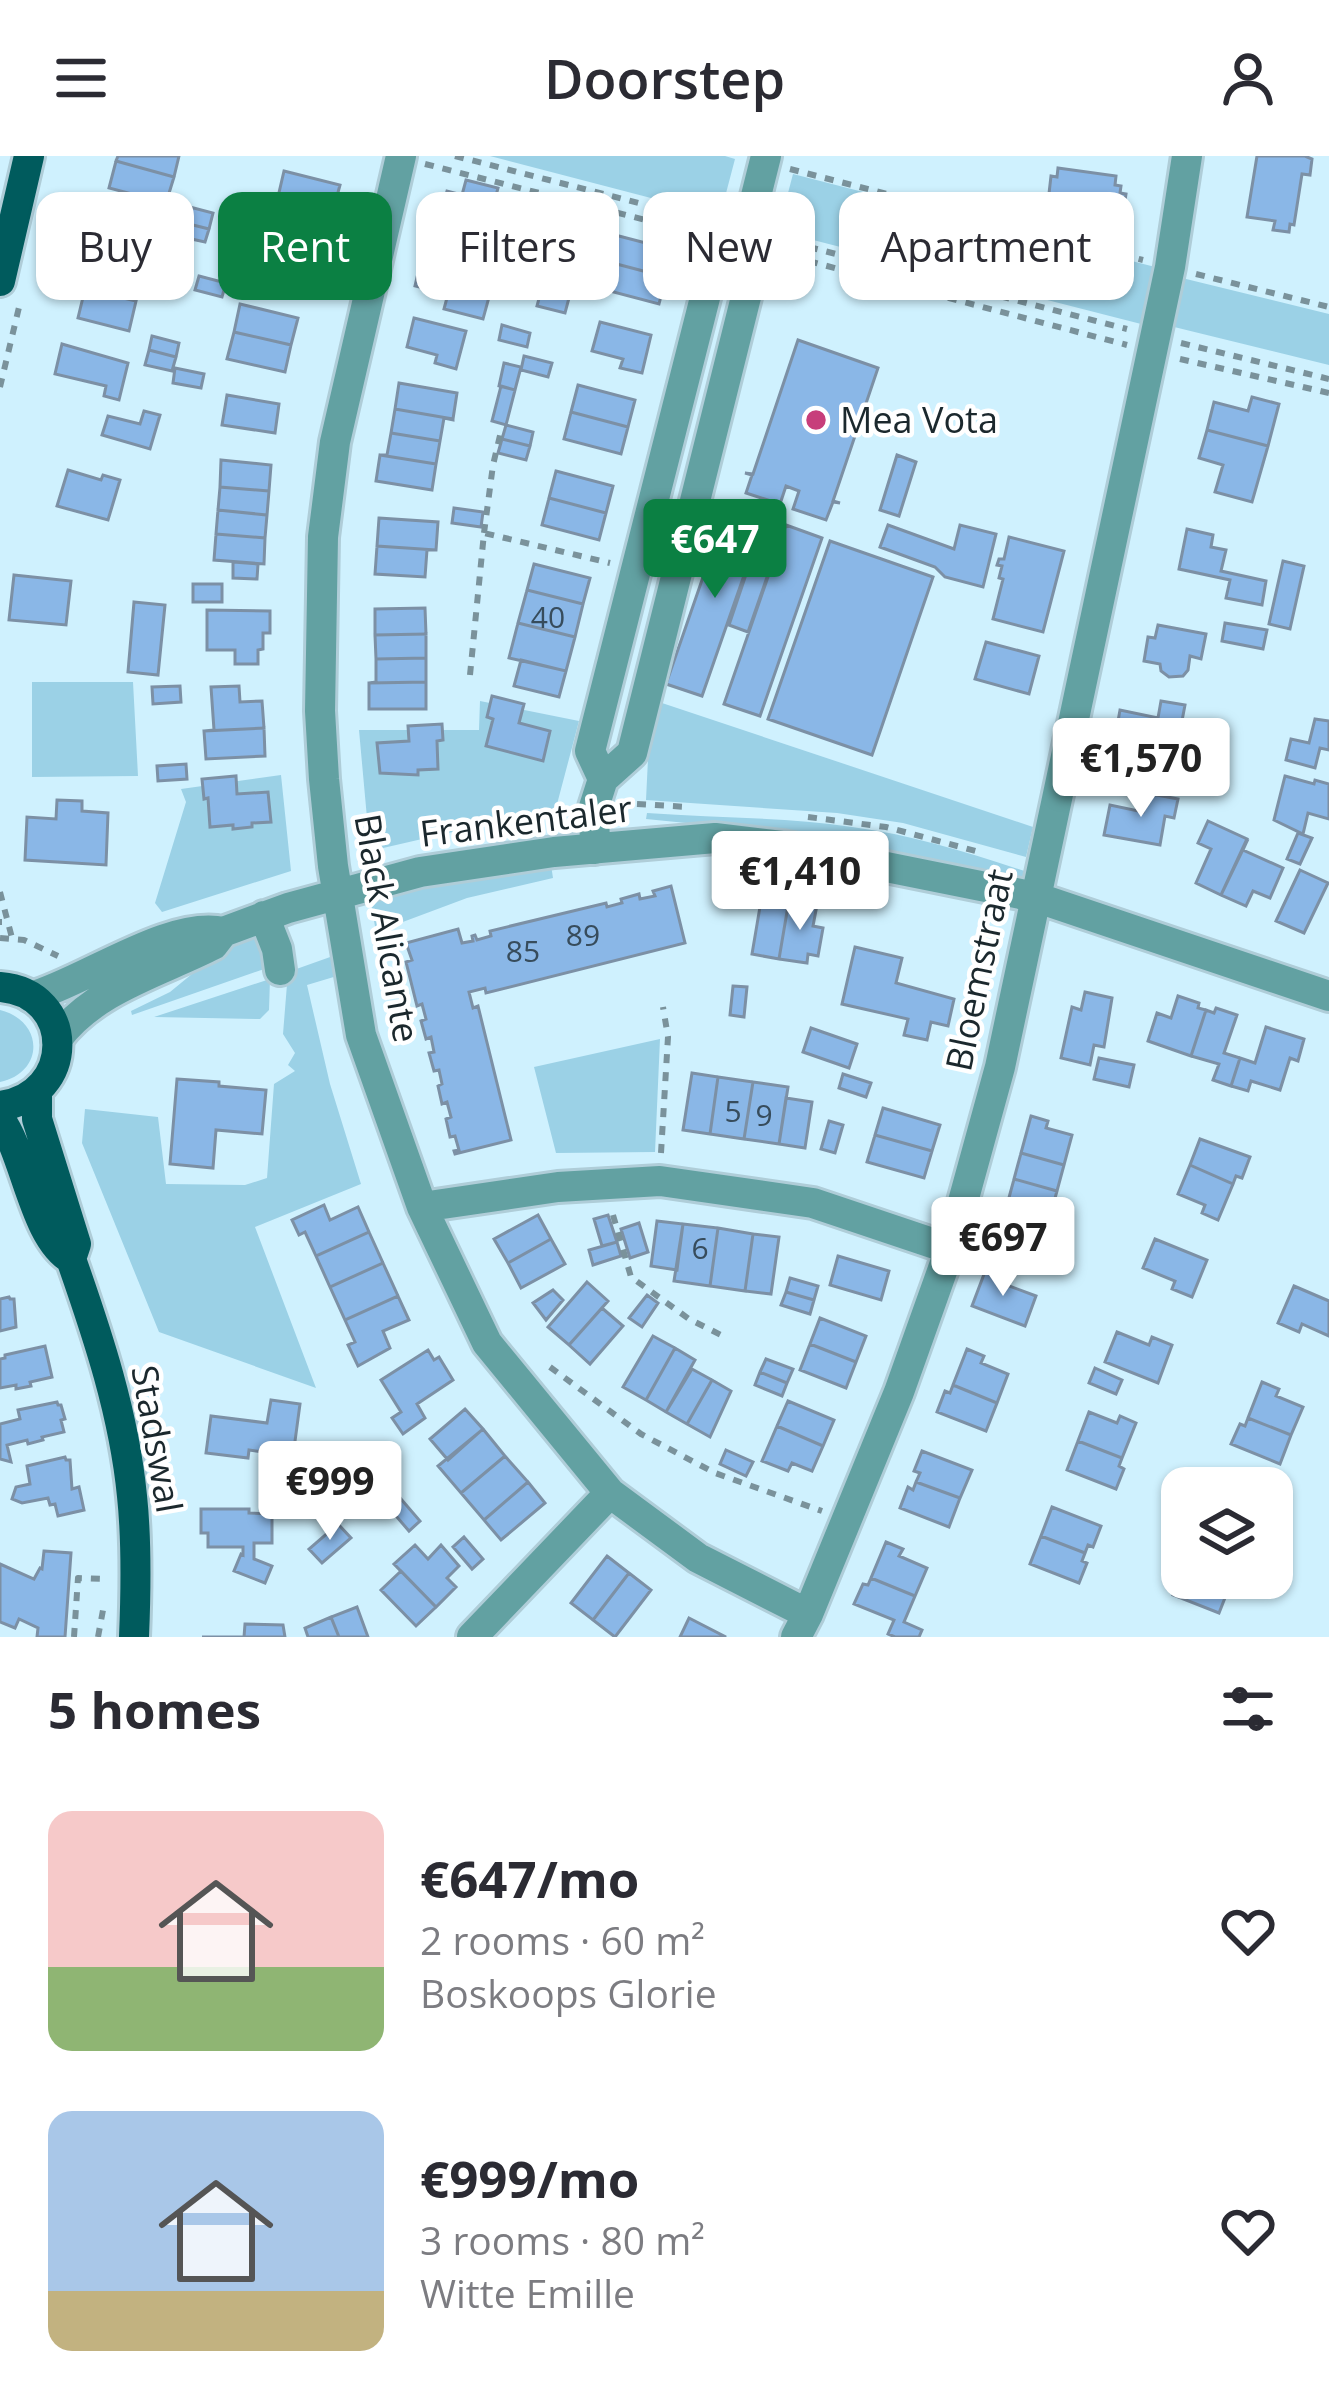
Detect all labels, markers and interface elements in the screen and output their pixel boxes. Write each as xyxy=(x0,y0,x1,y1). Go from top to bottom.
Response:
text: Doorstep xyxy=(544,41,785,115)
icon: menu xyxy=(48,45,114,111)
icon: person xyxy=(1215,45,1281,111)
chip: Buy xyxy=(36,192,194,300)
chip: Rent xyxy=(218,192,392,300)
chip: Filters xyxy=(416,192,619,300)
chip: New xyxy=(643,192,815,300)
chip: Apartment xyxy=(839,192,1134,300)
place label: Mea Vota xyxy=(840,395,998,444)
marker: Mea Vota xyxy=(803,407,829,433)
pin: €647 xyxy=(644,499,786,601)
text: €647 xyxy=(670,511,760,564)
house number: 40 xyxy=(531,596,565,637)
pin: €1,570 xyxy=(1043,718,1239,820)
text: €1,570 xyxy=(1080,730,1202,783)
street label: Frankentaler xyxy=(417,783,635,858)
street label: Black Alicante xyxy=(343,810,432,1046)
pin: €1,410 xyxy=(702,831,898,933)
text: €1,410 xyxy=(739,843,861,896)
street label: Bloemstraat xyxy=(933,864,1024,1075)
house number: 89 xyxy=(566,914,600,955)
house number: 85 xyxy=(506,930,540,971)
house number: 5 xyxy=(724,1090,742,1131)
house number: 9 xyxy=(755,1094,773,1135)
pin: €697 xyxy=(932,1197,1074,1299)
text: €697 xyxy=(958,1209,1048,1262)
house number: 6 xyxy=(691,1227,709,1268)
street label: Stadswal xyxy=(120,1361,195,1516)
pin: €999 xyxy=(259,1441,401,1543)
text: €999 xyxy=(285,1453,375,1506)
map controls xyxy=(1161,1467,1293,1599)
button: layers xyxy=(1161,1467,1293,1599)
text: 5 homes xyxy=(48,1674,261,1744)
icon: filters xyxy=(1215,1676,1281,1742)
text: €647/mo xyxy=(420,1843,639,1913)
icon: home xyxy=(144,1859,288,2003)
icon: heart xyxy=(1215,1898,1281,1964)
text: 2 rooms · 60 m² xyxy=(420,1913,705,1966)
text: Boskoops Glorie xyxy=(420,1966,717,2019)
text: €999/mo xyxy=(420,2143,639,2213)
icon: home xyxy=(144,2159,288,2303)
icon: heart xyxy=(1215,2198,1281,2264)
text: 3 rooms · 80 m² xyxy=(420,2213,705,2266)
text: Witte Emille xyxy=(420,2266,635,2319)

